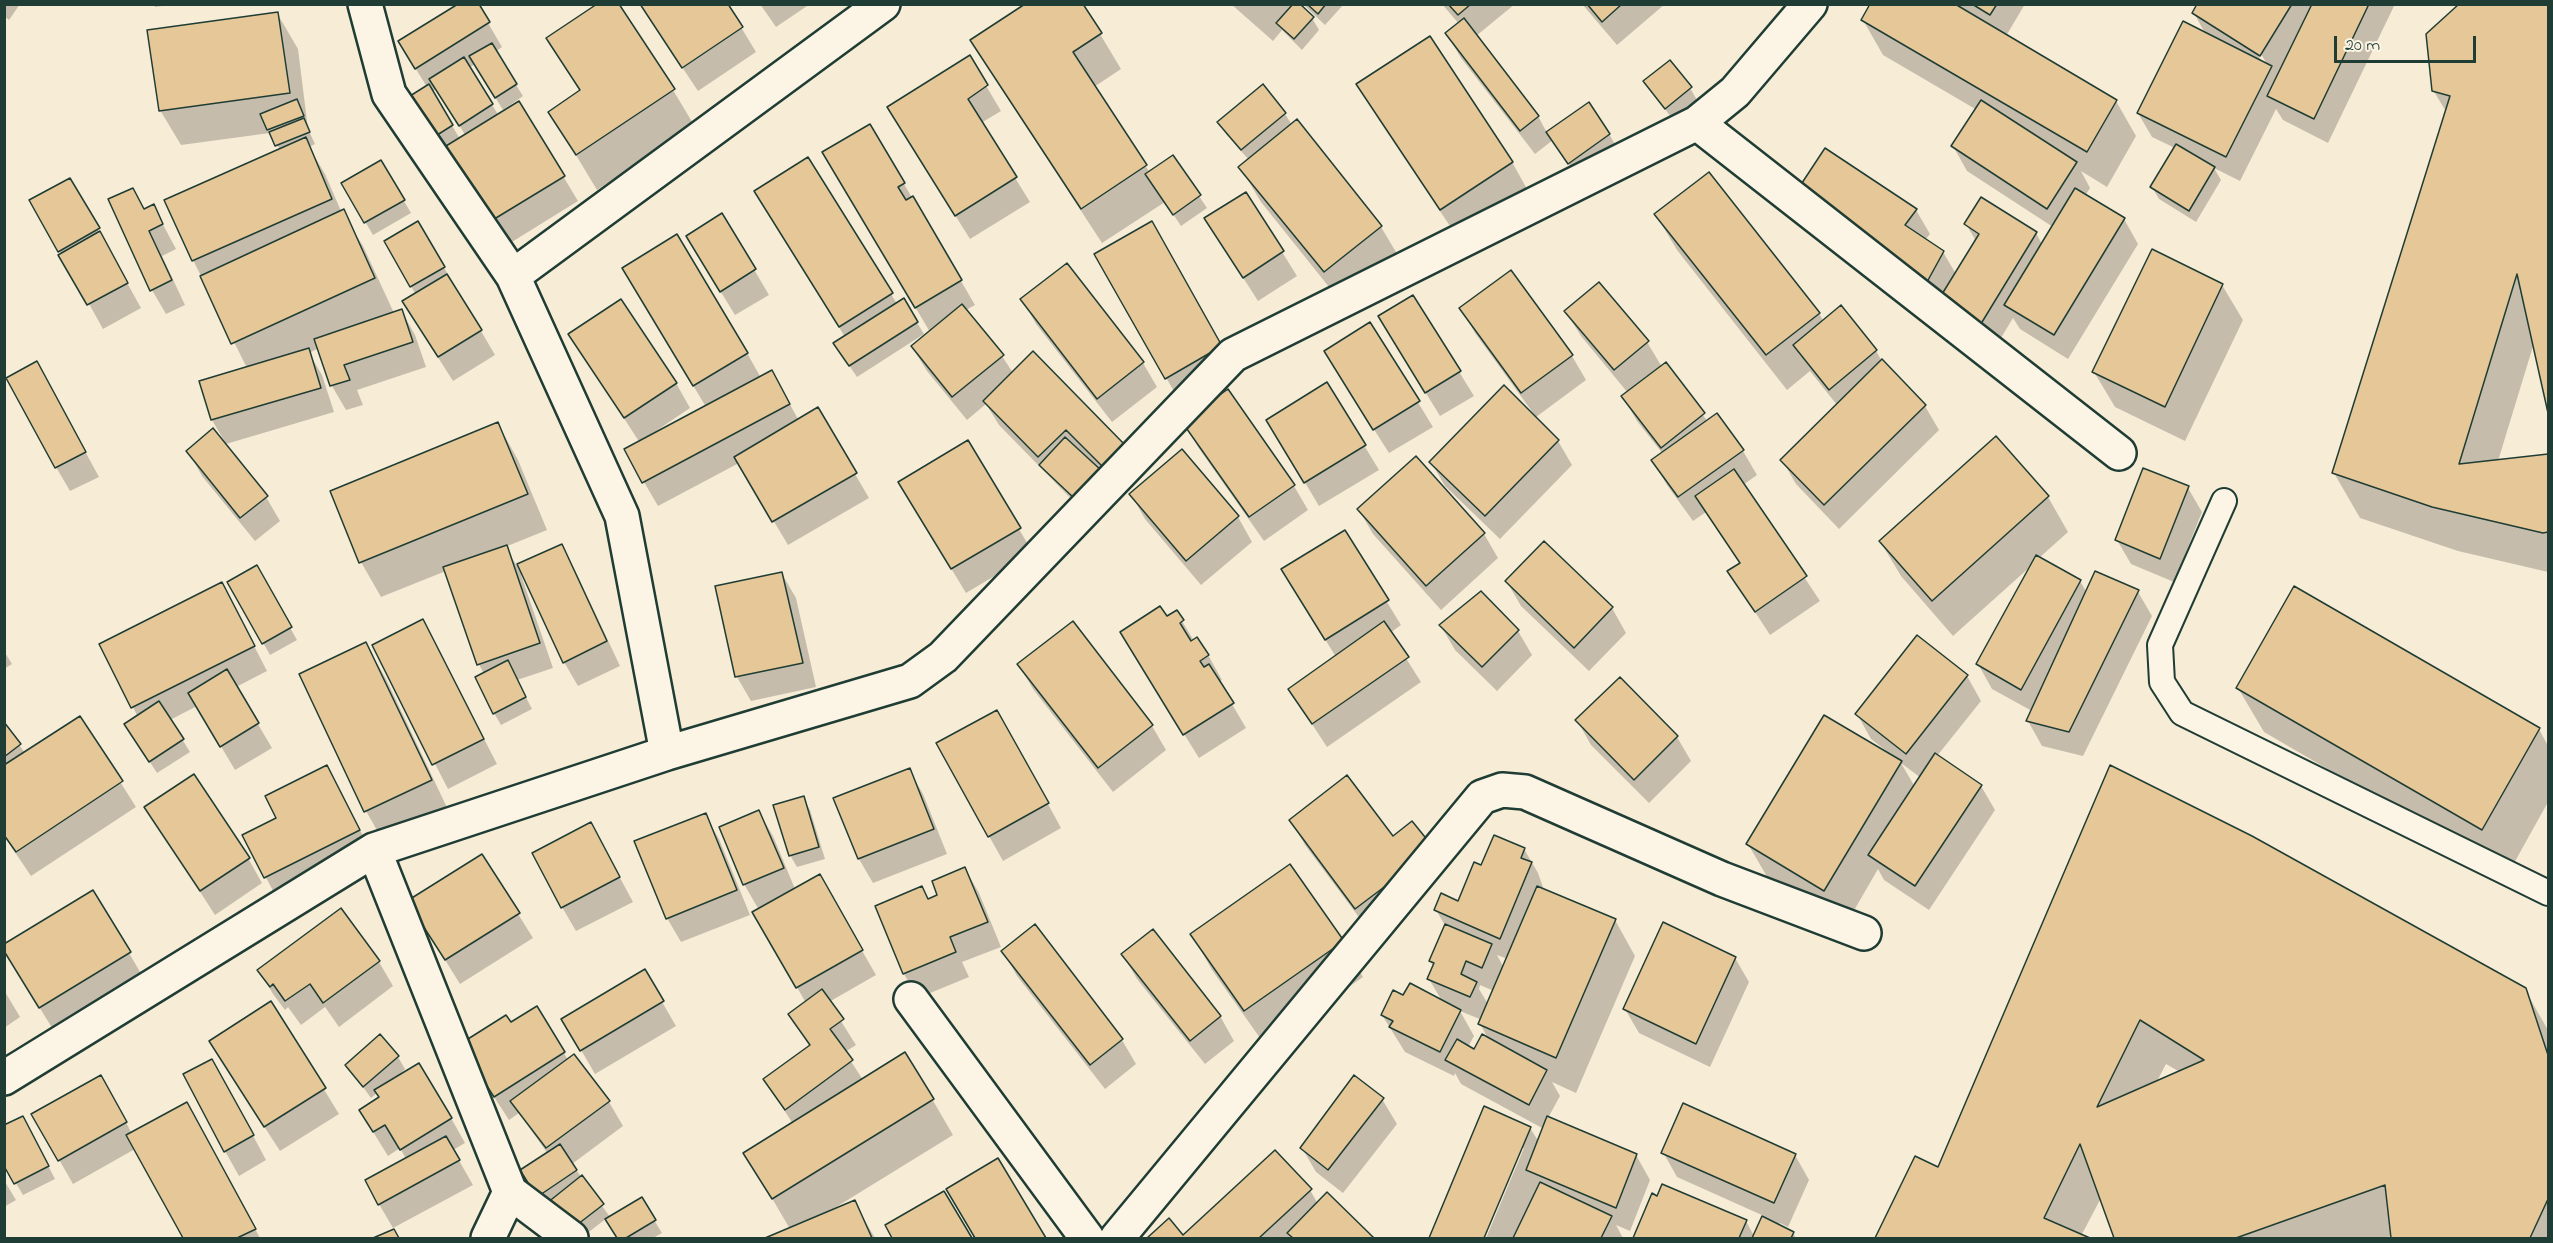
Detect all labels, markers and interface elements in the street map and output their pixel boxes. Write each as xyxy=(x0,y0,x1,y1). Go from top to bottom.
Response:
scale bar xyxy=(2337,24,2480,62)
text: 20 m xyxy=(2345,33,2380,59)

